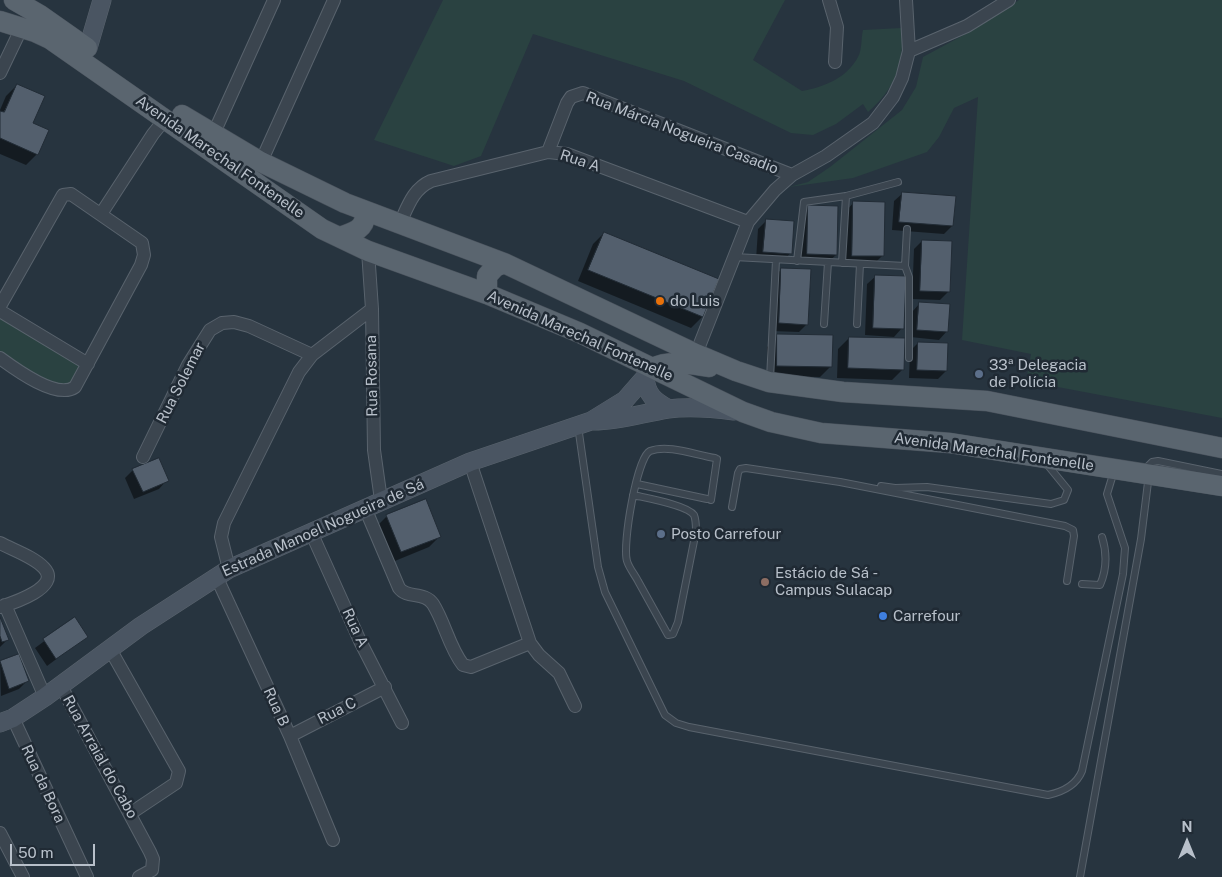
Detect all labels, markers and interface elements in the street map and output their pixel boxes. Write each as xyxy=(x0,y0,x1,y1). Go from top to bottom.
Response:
street label: Rua Márcia Nogueira Casadio xyxy=(583,88,781,178)
street label: Avenida Marechal Fontenelle xyxy=(132,92,308,222)
street label: Rua A xyxy=(558,146,602,176)
street label: Avenida Marechal Fontenelle xyxy=(484,287,676,385)
place label: do Luis xyxy=(670,292,720,310)
marker: do Luis xyxy=(654,295,666,307)
street label: Rua Rosana xyxy=(362,335,382,417)
street label: Rua Solemar xyxy=(153,339,209,427)
place label: 33ª Delegacia de Polícia xyxy=(989,356,1087,391)
marker: 33ª Delegacia de Polícia xyxy=(973,368,985,380)
street label: Avenida Marechal Fontenelle xyxy=(893,429,1095,475)
street label: Estrada Manoel Nogueira de Sá xyxy=(219,475,427,581)
place label: Posto Carrefour xyxy=(671,525,781,543)
marker: Posto Carrefour xyxy=(655,528,667,540)
place label: Estácio de Sá - Campus Sulacap xyxy=(775,564,892,599)
marker: Estácio de Sá - Campus Sulacap xyxy=(759,576,771,588)
street label: Rua A xyxy=(338,605,372,651)
place label: Carrefour xyxy=(893,607,960,625)
marker: Carrefour xyxy=(877,610,889,622)
street label: Rua B xyxy=(259,685,293,729)
street label: Rua Arraial do Cabo xyxy=(59,692,141,822)
street label: Rua C xyxy=(315,694,359,728)
street label: Rua da Bora xyxy=(17,742,69,826)
north arrow xyxy=(1162,817,1212,867)
text: N xyxy=(1182,819,1192,835)
scale bar xyxy=(12,834,98,866)
text: 50 m xyxy=(18,844,53,861)

